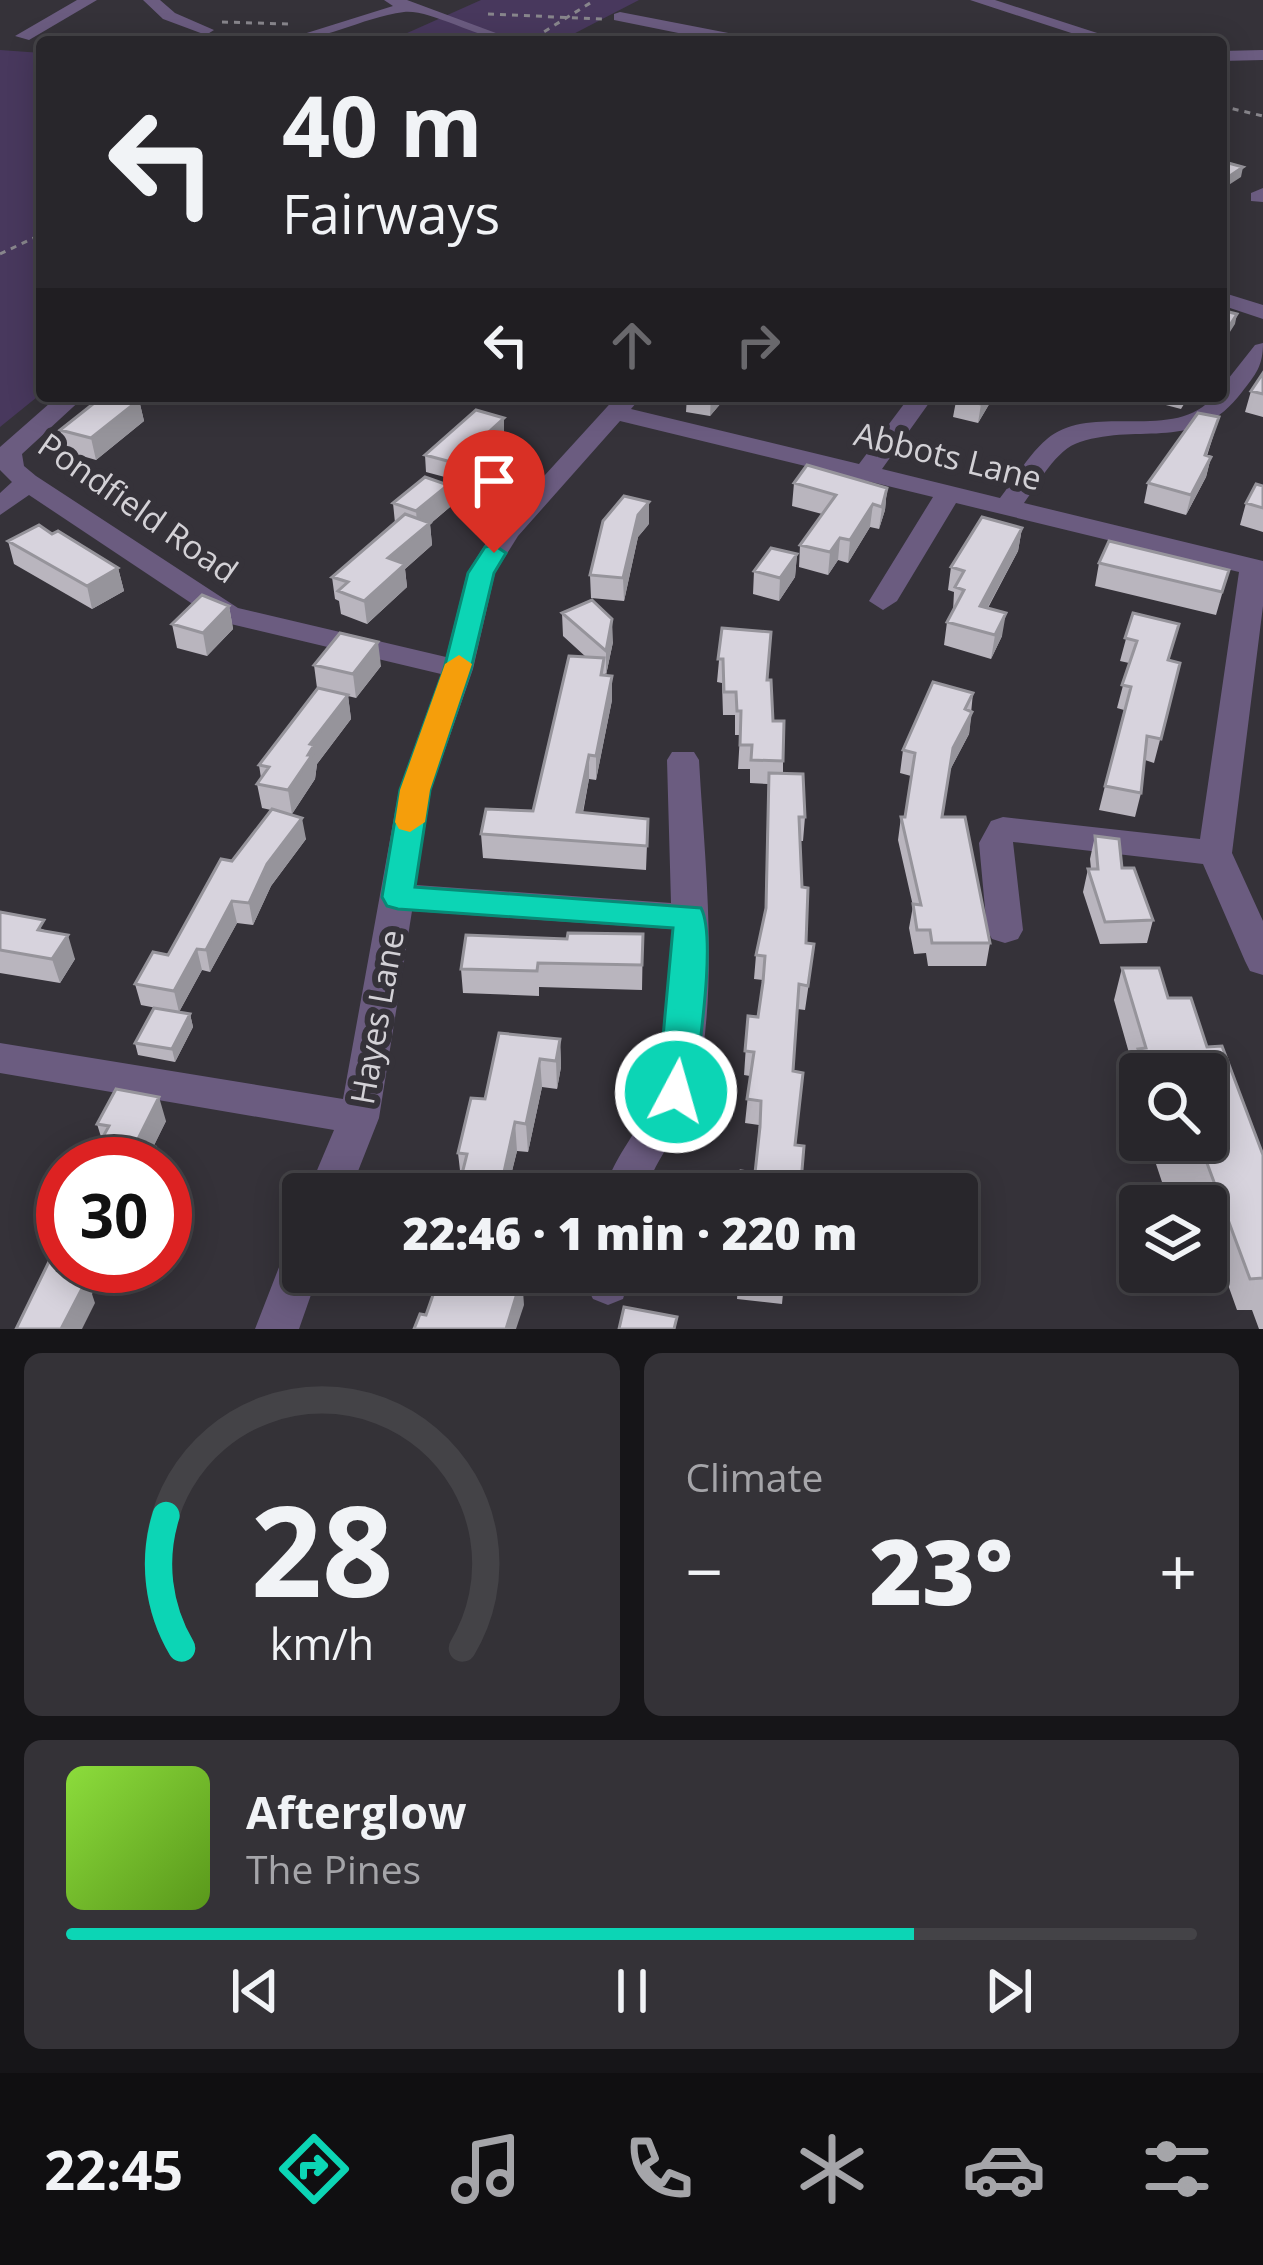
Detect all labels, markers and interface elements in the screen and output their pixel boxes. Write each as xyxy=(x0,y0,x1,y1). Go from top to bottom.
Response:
text: 40 m xyxy=(282,67,482,182)
icon: left xyxy=(84,84,240,240)
text: Fairways xyxy=(282,176,500,250)
icon: left xyxy=(473,312,539,378)
icon: ahead xyxy=(599,312,665,378)
icon: right xyxy=(725,312,791,378)
street label: Abbots Lane xyxy=(850,411,1046,501)
street label: Pondfield Road xyxy=(30,422,247,593)
pin xyxy=(443,430,545,553)
icon: arrive xyxy=(461,448,527,514)
street label: Hayes Lane xyxy=(339,926,414,1108)
position arrow xyxy=(613,1029,739,1155)
map controls xyxy=(1119,1053,1227,1293)
button: search xyxy=(1119,1053,1227,1161)
speed limit sign: 30 xyxy=(36,1137,192,1293)
button: layers xyxy=(1119,1185,1227,1293)
text: 22:46 · 1 min · 220 m xyxy=(403,1202,857,1263)
text: Climate xyxy=(686,1450,823,1503)
text: 28 xyxy=(250,1464,393,1634)
text: 23° xyxy=(870,1509,1013,1631)
text: − xyxy=(686,1525,723,1615)
text: + xyxy=(1159,1525,1197,1615)
text: km/h xyxy=(270,1613,374,1672)
text: Afterglow xyxy=(246,1781,467,1842)
text: The Pines xyxy=(246,1842,421,1895)
icon: previous xyxy=(222,1958,288,2024)
icon: pause xyxy=(599,1958,665,2024)
icon: next xyxy=(976,1958,1042,2024)
icon: directions xyxy=(272,2127,356,2211)
icon: music xyxy=(444,2127,528,2211)
icon: phone xyxy=(617,2127,701,2211)
icon: climate xyxy=(790,2127,874,2211)
icon: car xyxy=(962,2127,1046,2211)
icon: filters xyxy=(1135,2127,1219,2211)
text: 22:45 xyxy=(44,2132,183,2206)

